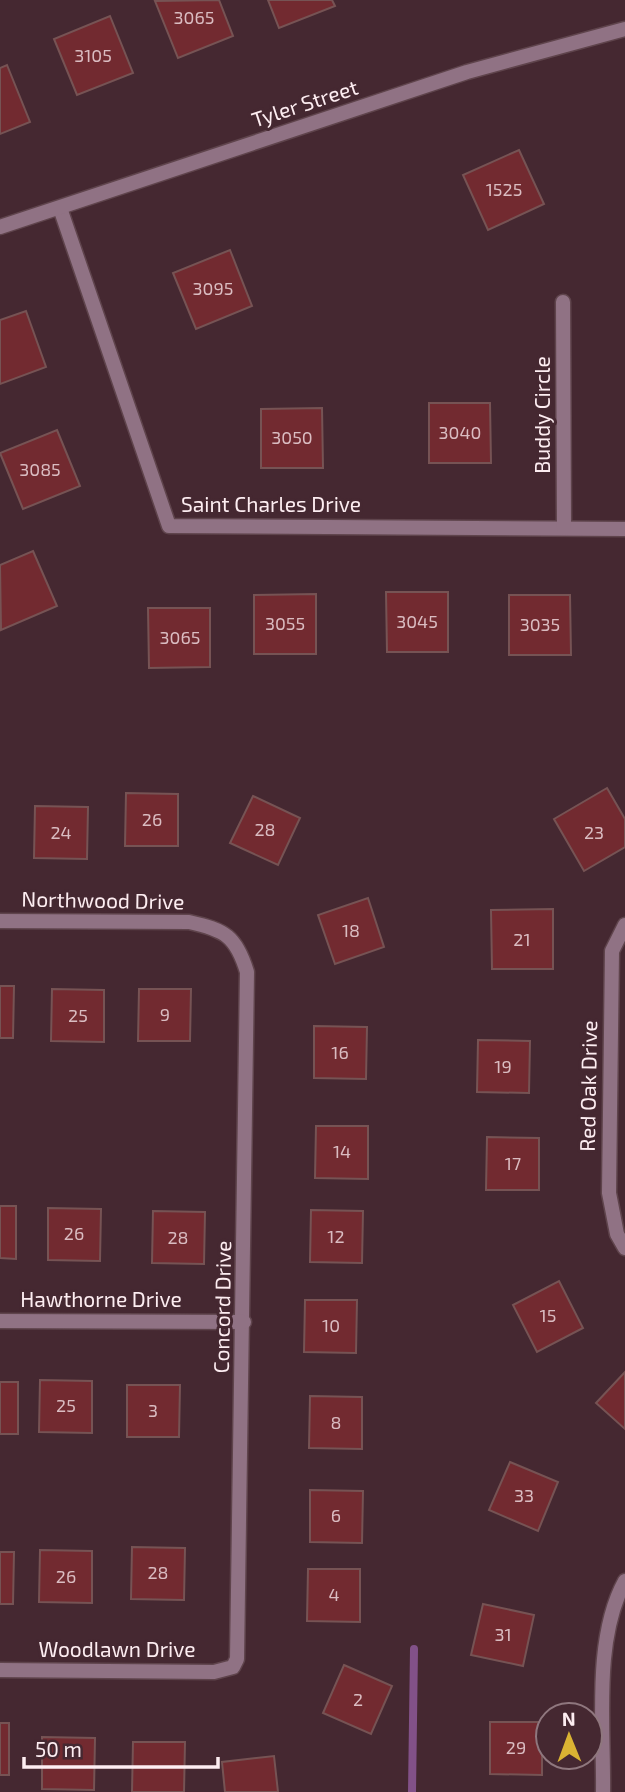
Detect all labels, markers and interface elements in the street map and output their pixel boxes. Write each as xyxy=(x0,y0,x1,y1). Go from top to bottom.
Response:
house number: 3065 xyxy=(174,6,214,28)
house number: 3105 xyxy=(74,44,112,66)
street label: Tyler Street xyxy=(248,74,361,132)
house number: 1525 xyxy=(486,178,522,200)
house number: 3095 xyxy=(193,277,233,299)
street label: Buddy Circle xyxy=(529,356,554,474)
house number: 3040 xyxy=(439,421,481,443)
house number: 3050 xyxy=(271,426,313,448)
house number: 3085 xyxy=(19,458,61,480)
street label: Saint Charles Drive xyxy=(181,491,361,516)
house number: 3045 xyxy=(396,610,438,632)
house number: 3055 xyxy=(265,612,305,634)
house number: 3035 xyxy=(520,613,560,635)
house number: 3065 xyxy=(160,626,200,648)
house number: 26 xyxy=(142,808,162,830)
house number: 28 xyxy=(254,818,276,840)
house number: 24 xyxy=(50,821,72,843)
house number: 23 xyxy=(584,821,604,843)
street label: Northwood Drive xyxy=(21,886,185,913)
house number: 18 xyxy=(342,919,360,941)
house number: 21 xyxy=(513,928,531,950)
house number: 9 xyxy=(160,1003,170,1025)
house number: 25 xyxy=(68,1004,88,1026)
street label: Red Oak Drive xyxy=(574,1020,601,1152)
house number: 16 xyxy=(331,1041,349,1063)
house number: 19 xyxy=(494,1055,512,1077)
house number: 14 xyxy=(333,1140,351,1162)
house number: 17 xyxy=(505,1152,521,1174)
house number: 26 xyxy=(64,1222,84,1244)
house number: 12 xyxy=(327,1225,345,1247)
house number: 28 xyxy=(167,1226,189,1248)
street label: Concord Drive xyxy=(208,1240,235,1374)
street label: Hawthorne Drive xyxy=(20,1286,182,1311)
house number: 15 xyxy=(540,1304,556,1326)
house number: 10 xyxy=(322,1314,340,1336)
house number: 25 xyxy=(56,1394,76,1416)
house number: 3 xyxy=(148,1399,158,1421)
house number: 8 xyxy=(331,1411,341,1433)
house number: 33 xyxy=(514,1484,534,1506)
house number: 6 xyxy=(331,1504,341,1526)
house number: 28 xyxy=(147,1561,169,1583)
house number: 26 xyxy=(56,1565,76,1587)
house number: 4 xyxy=(328,1583,340,1605)
house number: 31 xyxy=(494,1623,512,1645)
street label: Woodlawn Drive xyxy=(38,1636,196,1661)
house number: 2 xyxy=(353,1688,363,1710)
north arrow xyxy=(534,1701,604,1771)
text: N xyxy=(562,1707,576,1730)
scale bar xyxy=(24,1726,219,1770)
text: 50 m xyxy=(35,1736,82,1761)
house number: 29 xyxy=(506,1736,526,1758)

